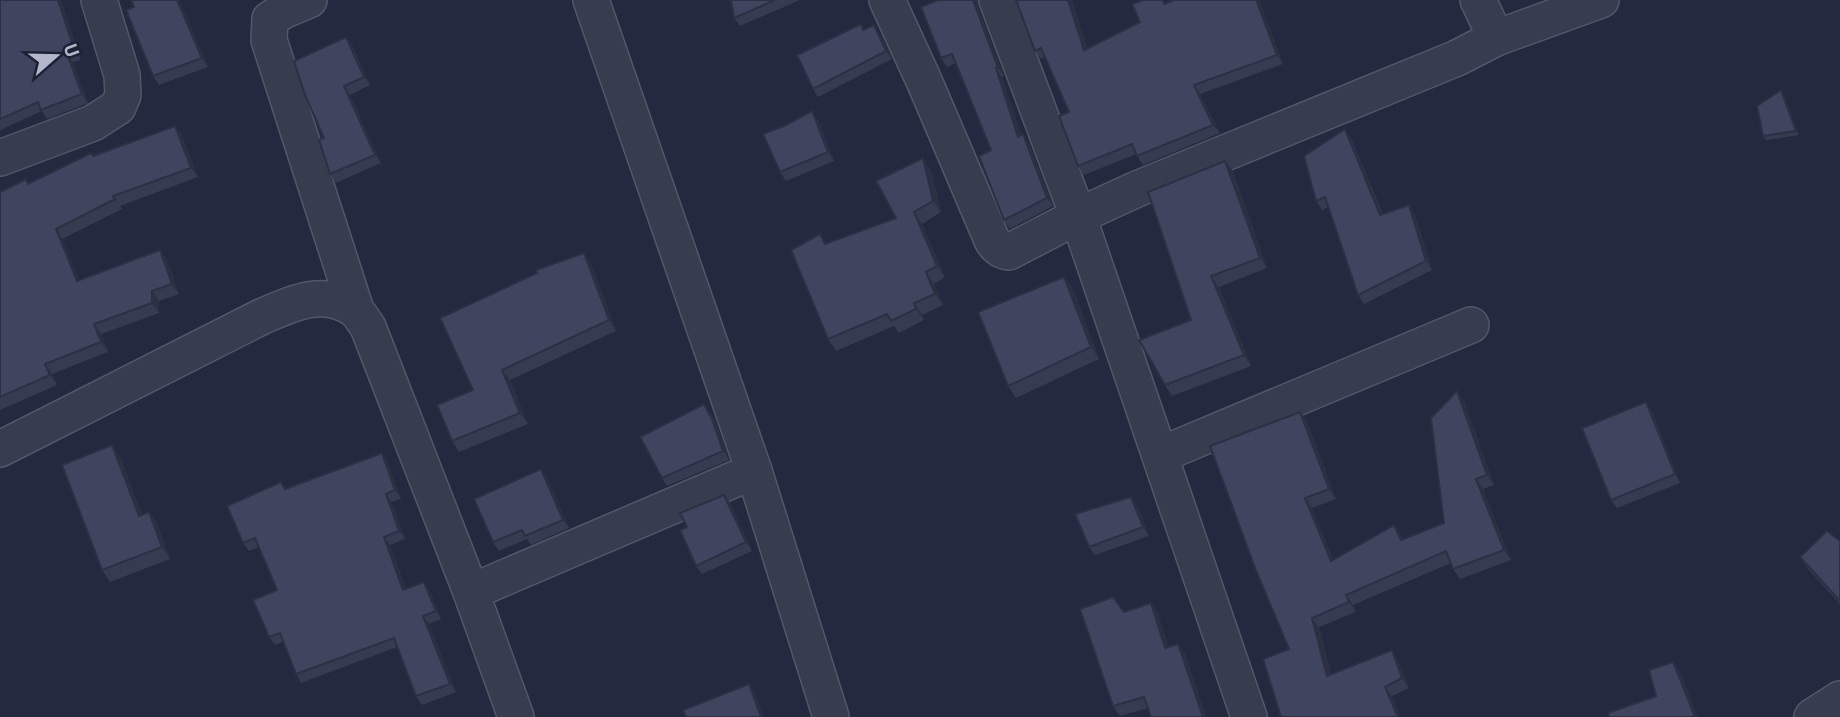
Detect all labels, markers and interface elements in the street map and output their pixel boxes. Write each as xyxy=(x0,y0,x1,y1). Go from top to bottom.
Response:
north arrow xyxy=(21,21,91,91)
text: U xyxy=(60,40,85,60)

